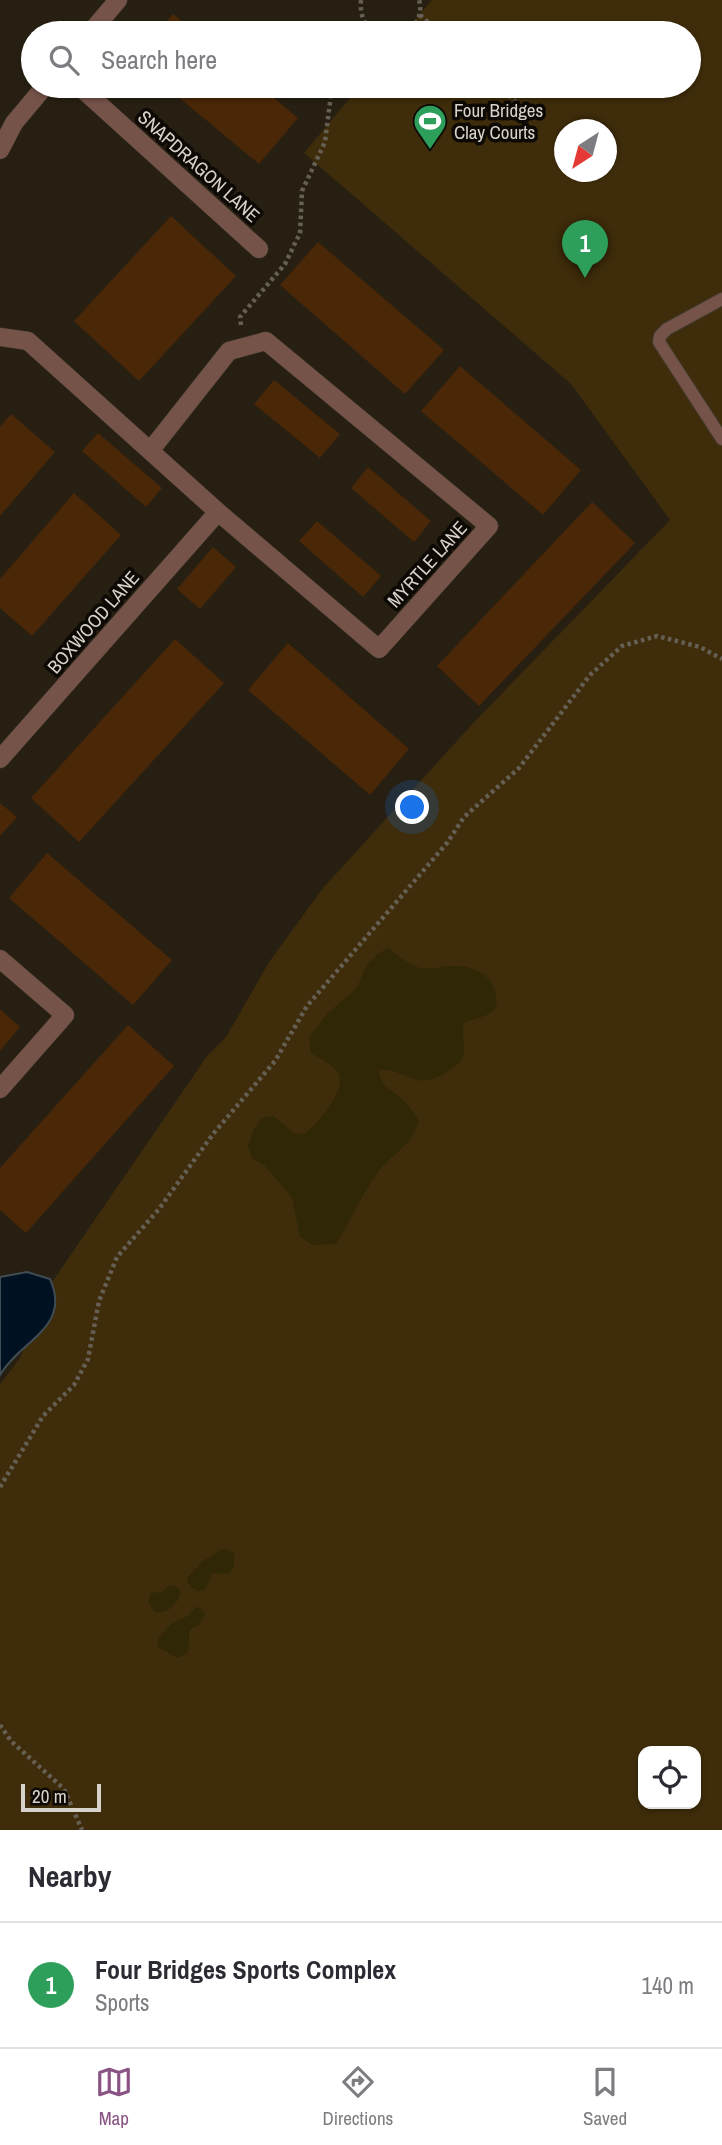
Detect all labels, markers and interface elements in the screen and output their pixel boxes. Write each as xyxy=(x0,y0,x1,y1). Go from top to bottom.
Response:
search box xyxy=(21,21,701,98)
icon: search xyxy=(45,41,83,79)
text: Search here xyxy=(101,42,217,77)
place label: Four Bridges Clay Courts xyxy=(454,97,544,145)
sports icon: Four Bridges Clay Courts xyxy=(411,102,449,151)
street label: SNAPDRAGON LANE xyxy=(132,104,266,228)
north arrow xyxy=(554,119,617,182)
pin: 1 xyxy=(562,220,608,278)
street label: MYRTLE LANE xyxy=(381,515,473,613)
street label: BOXWOOD LANE xyxy=(41,565,145,679)
your location xyxy=(395,790,429,824)
map controls xyxy=(638,1746,701,1809)
button: locate xyxy=(638,1746,701,1809)
scale bar xyxy=(21,1781,102,1813)
text: 20 m xyxy=(32,1783,67,1809)
text: Nearby xyxy=(28,1856,111,1896)
text: Four Bridges Sports Complex xyxy=(95,1952,396,1987)
text: 1 xyxy=(46,1970,56,2001)
text: 140 m xyxy=(642,1970,694,2001)
text: Sports xyxy=(95,1987,150,2018)
tab: Map xyxy=(95,2063,133,2131)
tab: Directions xyxy=(322,2063,393,2131)
tab: Saved xyxy=(583,2063,627,2131)

